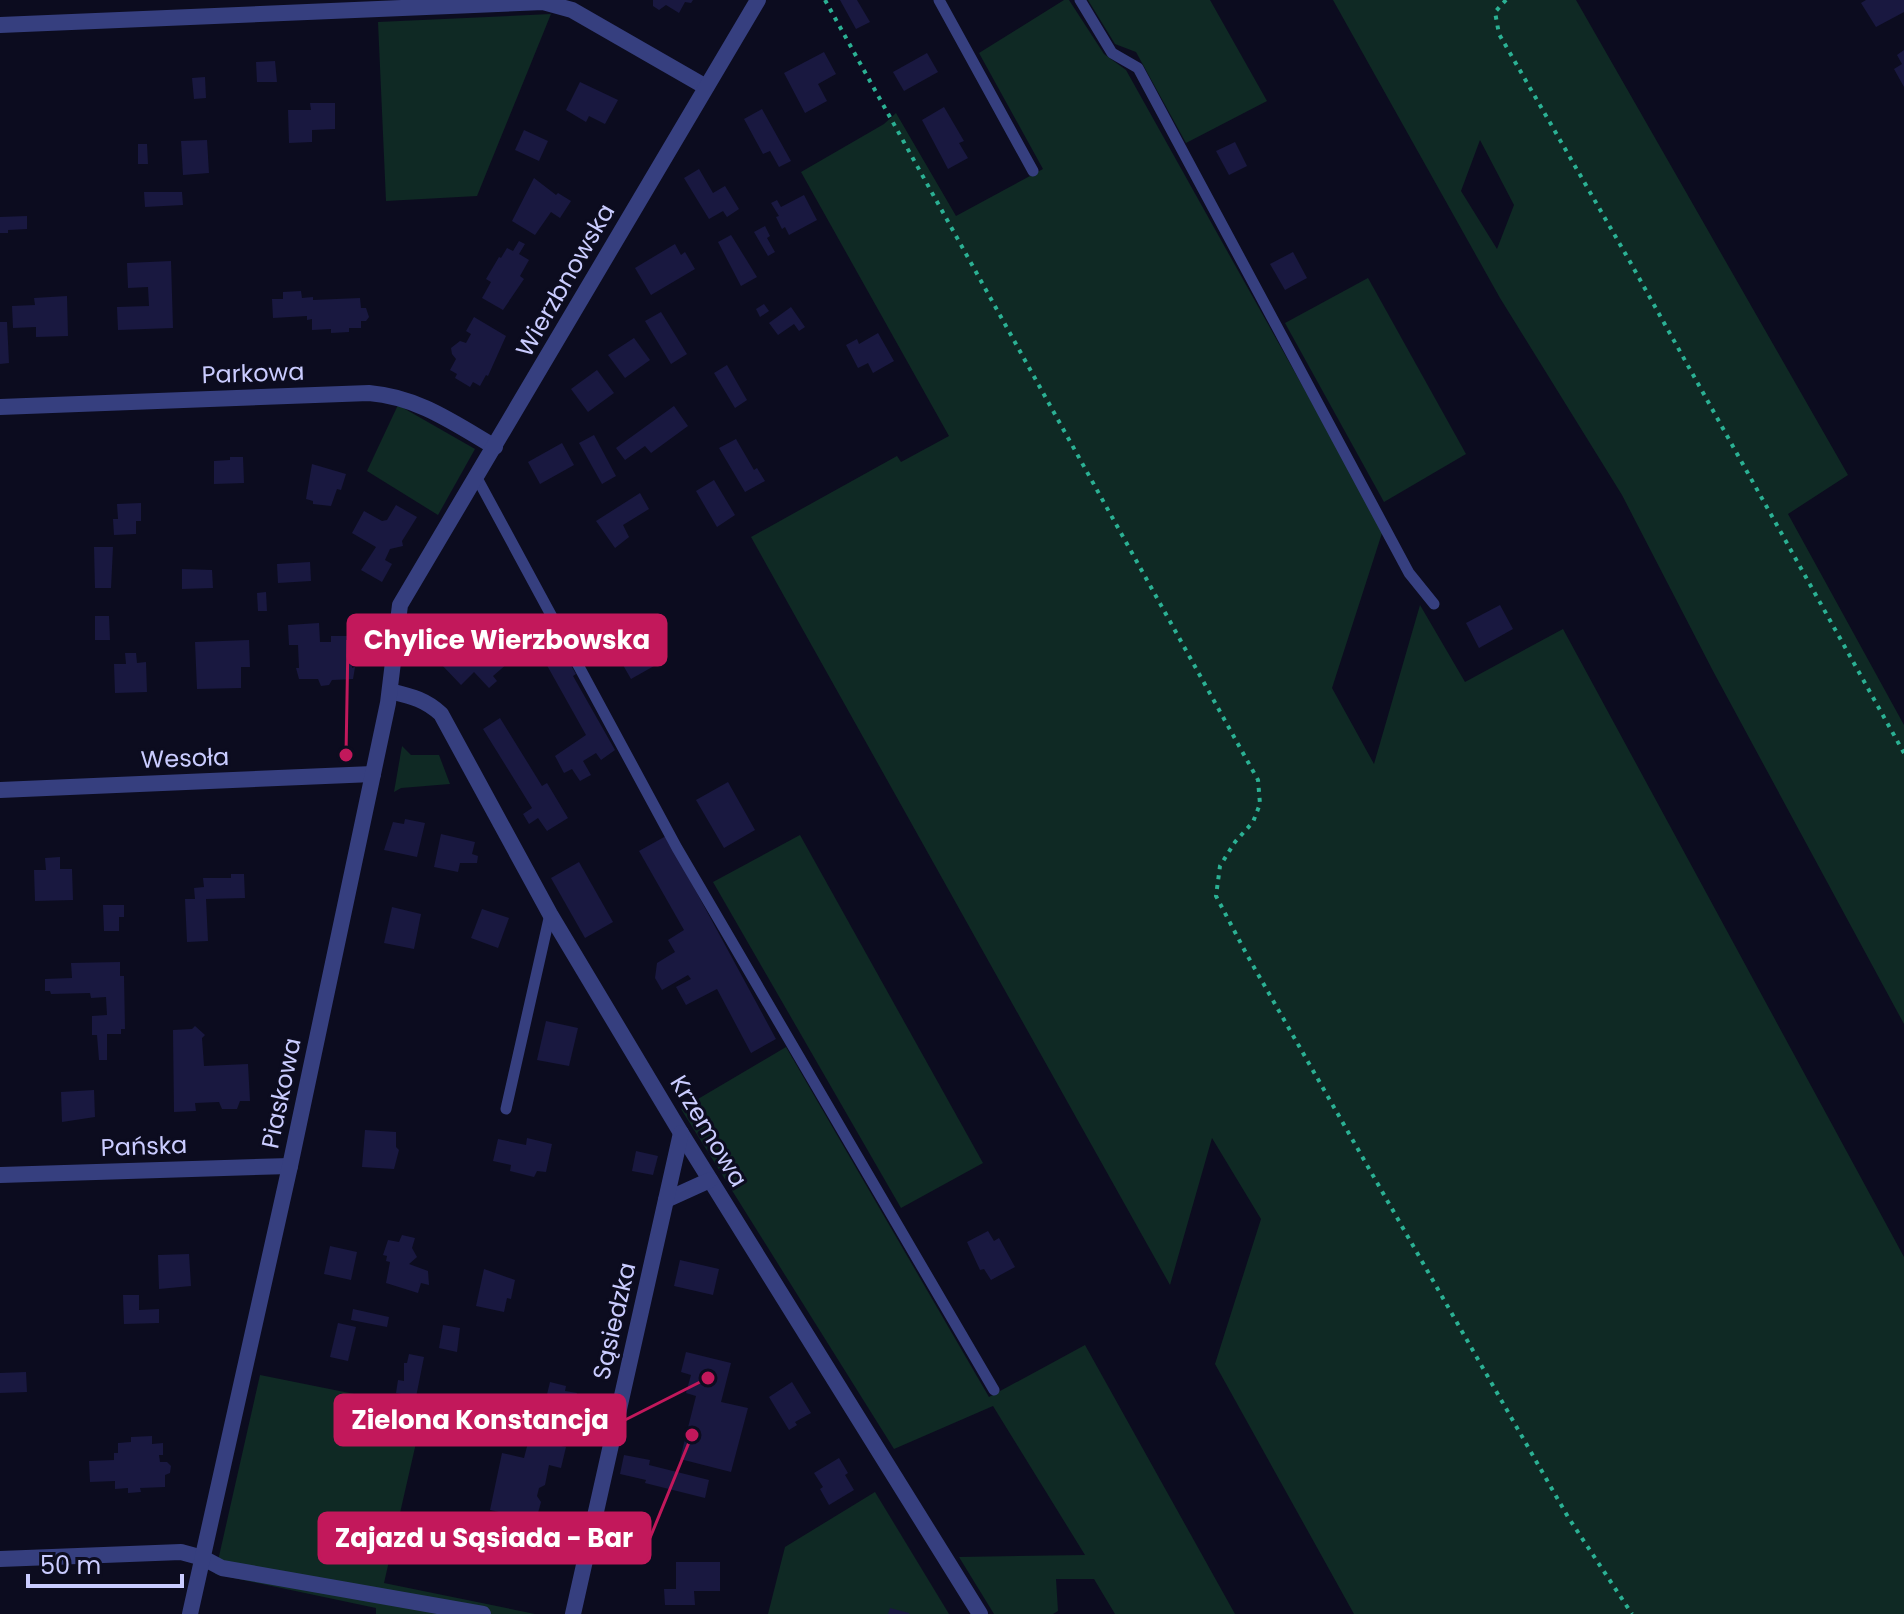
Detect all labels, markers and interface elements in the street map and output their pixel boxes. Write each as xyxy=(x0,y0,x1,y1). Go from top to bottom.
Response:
street label: Wierzbnowska xyxy=(508,197,622,363)
street label: Parkowa xyxy=(201,355,305,391)
callout: Chylice Wierzbowska xyxy=(348,615,666,665)
text: Chylice Wierzbowska xyxy=(364,622,650,658)
street label: Wesoła xyxy=(140,740,230,776)
street label: Piaskowa xyxy=(253,1035,309,1151)
street label: Krzemowa xyxy=(663,1069,755,1193)
street label: Pańska xyxy=(100,1128,188,1164)
street label: Sąsiedzka xyxy=(584,1259,644,1383)
callout: Zielona Konstancja xyxy=(335,1395,625,1445)
text: Zielona Konstancja xyxy=(351,1402,609,1438)
callout: Zajazd u Sąsiada - Bar xyxy=(319,1513,650,1563)
text: Zajazd u Sąsiada - Bar xyxy=(335,1520,633,1556)
scale bar xyxy=(28,1538,182,1588)
text: 50 m xyxy=(40,1549,101,1582)

